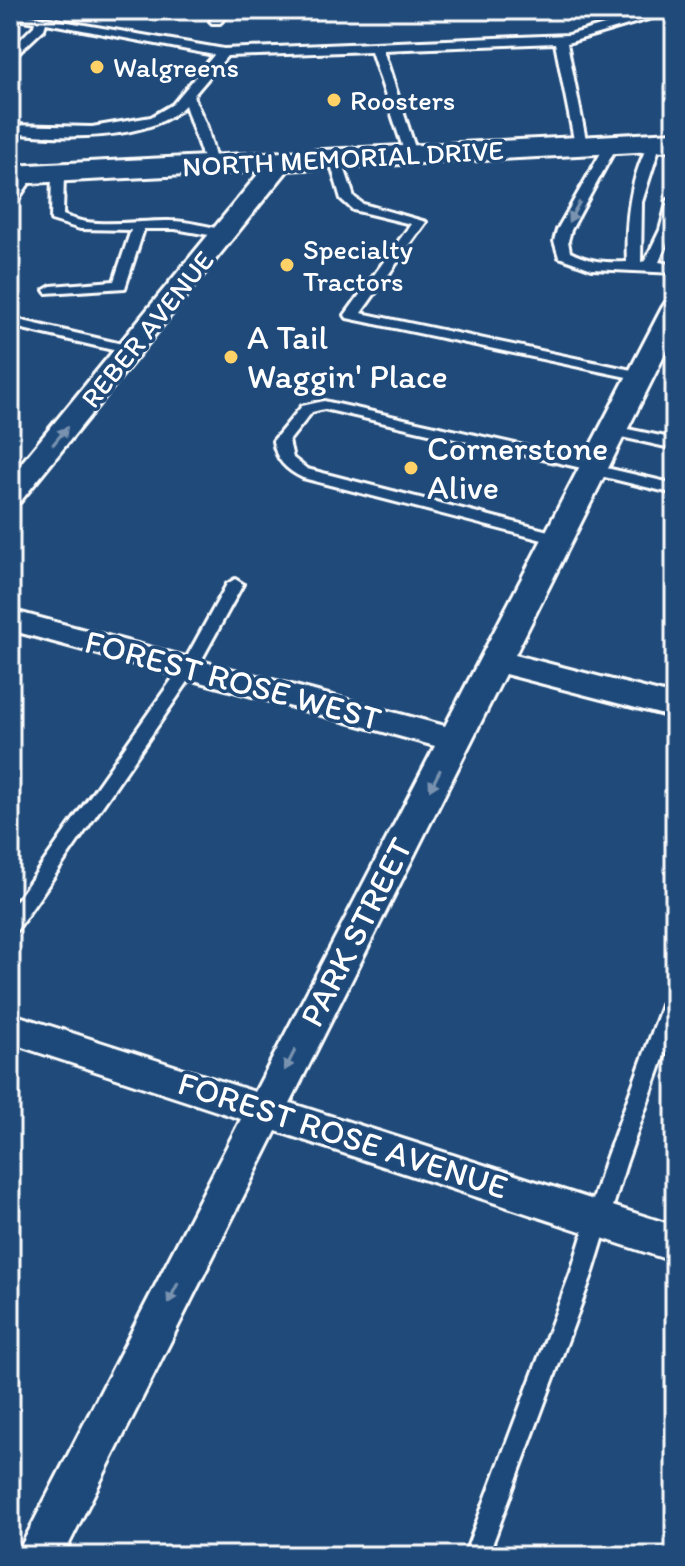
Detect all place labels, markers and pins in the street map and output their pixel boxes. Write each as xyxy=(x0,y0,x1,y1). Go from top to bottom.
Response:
place label: Walgreens xyxy=(113,50,239,84)
marker: Walgreens xyxy=(88,58,106,76)
place label: Roosters xyxy=(350,83,455,117)
marker: Roosters xyxy=(325,91,343,109)
place label: Specialty Tractors xyxy=(303,232,413,298)
marker: Specialty Tractors xyxy=(278,256,296,274)
place label: A Tail Waggin' Place xyxy=(247,317,448,397)
marker: A Tail Waggin' Place xyxy=(222,348,240,366)
place label: Cornerstone Alive xyxy=(427,428,608,508)
marker: Cornerstone Alive xyxy=(402,459,420,477)

